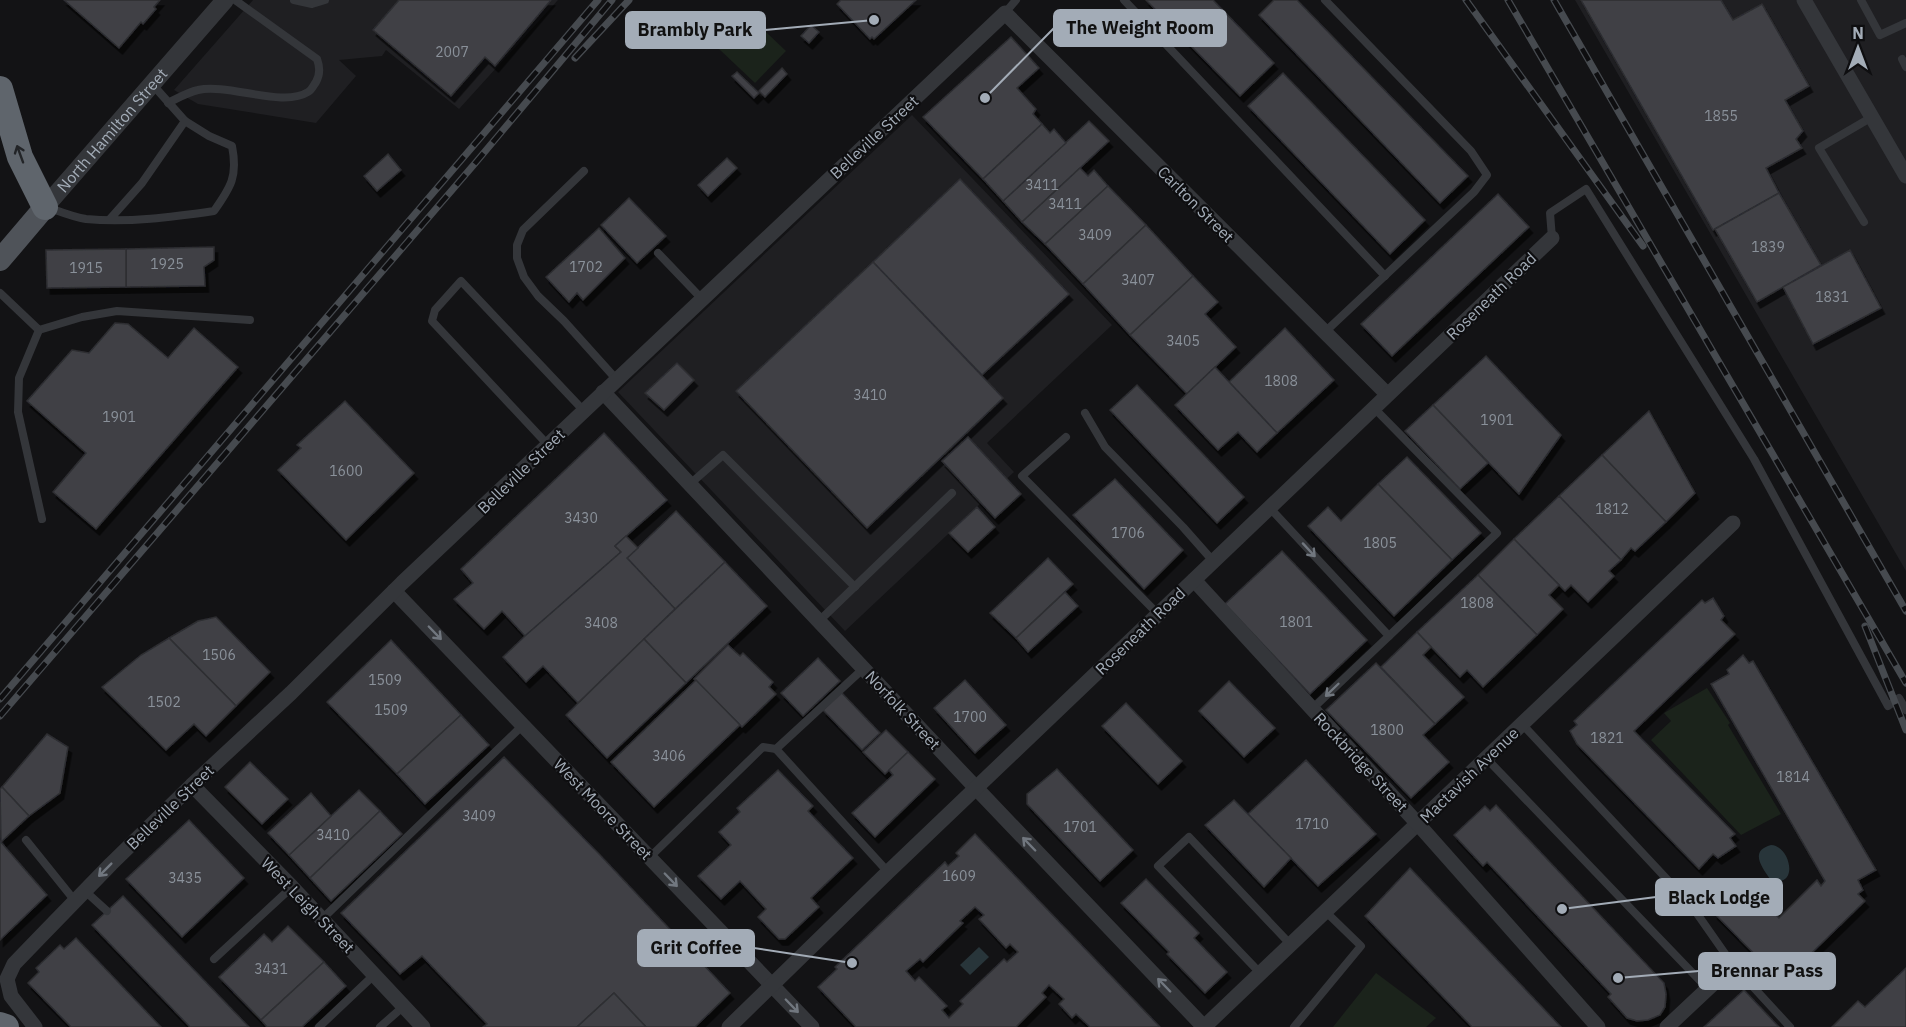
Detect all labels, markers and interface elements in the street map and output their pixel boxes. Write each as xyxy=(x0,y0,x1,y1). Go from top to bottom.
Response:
callout: The Weight Room xyxy=(1054,10,1226,46)
callout: Brambly Park xyxy=(626,12,765,48)
text: The Weight Room xyxy=(1066,16,1214,39)
text: Brambly Park xyxy=(638,18,753,41)
north arrow xyxy=(1828,18,1888,78)
text: N xyxy=(1852,23,1864,43)
house number: 2007 xyxy=(435,43,469,61)
street label: North Hamilton Street xyxy=(52,64,171,196)
street label: Belleville Street xyxy=(826,91,922,183)
house number: 1855 xyxy=(1704,107,1738,125)
one-way arrow xyxy=(14,145,25,164)
street label: Carlton Street xyxy=(1154,162,1238,246)
house number: 3411 xyxy=(1025,176,1059,194)
house number: 3411 xyxy=(1048,195,1082,213)
house number: 3409 xyxy=(1078,226,1112,244)
house number: 1839 xyxy=(1751,238,1785,256)
street label: Roseneath Road xyxy=(1442,248,1540,344)
house number: 1925 xyxy=(150,255,184,273)
house number: 1702 xyxy=(569,258,603,276)
house number: 1915 xyxy=(69,259,103,277)
house number: 3407 xyxy=(1121,271,1155,289)
house number: 1831 xyxy=(1815,288,1849,306)
house number: 3405 xyxy=(1166,332,1200,350)
house number: 1808 xyxy=(1264,372,1298,390)
house number: 3410 xyxy=(853,386,887,404)
house number: 1901 xyxy=(102,408,136,426)
house number: 1901 xyxy=(1480,411,1514,429)
street label: Belleville Street xyxy=(473,424,569,518)
house number: 1600 xyxy=(329,462,363,480)
house number: 1812 xyxy=(1595,500,1629,518)
house number: 3430 xyxy=(564,509,598,527)
house number: 1706 xyxy=(1111,524,1145,542)
house number: 1805 xyxy=(1363,534,1397,552)
one-way arrow xyxy=(1302,542,1316,557)
street label: Roseneath Road xyxy=(1091,583,1189,679)
house number: 1808 xyxy=(1460,594,1494,612)
house number: 1801 xyxy=(1279,613,1313,631)
house number: 3408 xyxy=(584,614,618,632)
one-way arrow xyxy=(427,626,442,641)
house number: 1506 xyxy=(202,646,236,664)
street label: Norfolk Street xyxy=(861,666,945,754)
house number: 1509 xyxy=(368,671,402,689)
one-way arrow xyxy=(1325,682,1340,697)
house number: 1502 xyxy=(147,693,181,711)
house number: 1509 xyxy=(374,701,408,719)
house number: 1700 xyxy=(953,708,987,726)
street label: Rockbridge Street xyxy=(1310,708,1412,816)
house number: 1800 xyxy=(1370,721,1404,739)
street label: Mactavish Avenue xyxy=(1415,723,1523,827)
house number: 1821 xyxy=(1590,729,1624,747)
house number: 3406 xyxy=(652,747,686,765)
street label: West Moore Street xyxy=(550,754,656,864)
street label: Belleville Street xyxy=(122,760,218,854)
house number: 1814 xyxy=(1776,768,1810,786)
house number: 3409 xyxy=(462,807,496,825)
house number: 1710 xyxy=(1295,815,1329,833)
house number: 1701 xyxy=(1063,818,1097,836)
house number: 3410 xyxy=(316,826,350,844)
one-way arrow xyxy=(1022,836,1036,851)
street label: West Leigh Street xyxy=(257,853,359,957)
one-way arrow xyxy=(98,862,113,877)
house number: 1609 xyxy=(942,867,976,885)
house number: 3435 xyxy=(168,869,202,887)
one-way arrow xyxy=(664,873,678,888)
callout: Black Lodge xyxy=(1656,879,1782,915)
text: Black Lodge xyxy=(1668,886,1770,909)
callout: Grit Coffee xyxy=(638,930,754,966)
text: Grit Coffee xyxy=(650,936,742,959)
callout: Brennar Pass xyxy=(1699,953,1835,989)
text: Brennar Pass xyxy=(1711,959,1823,982)
house number: 3431 xyxy=(254,960,288,978)
one-way arrow xyxy=(1157,977,1171,992)
one-way arrow xyxy=(784,999,799,1014)

